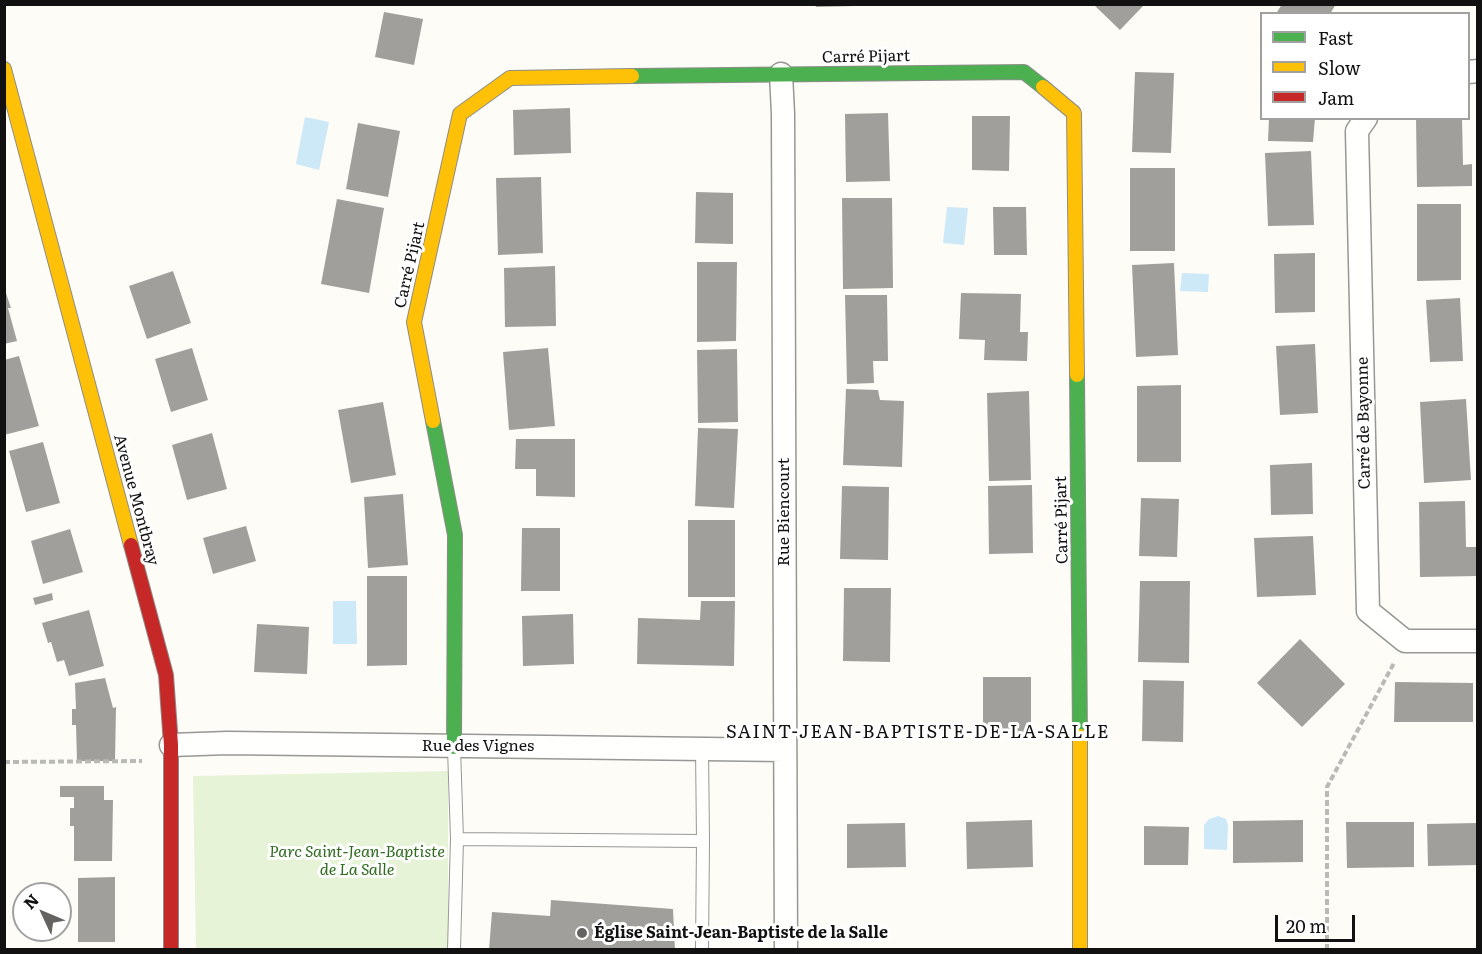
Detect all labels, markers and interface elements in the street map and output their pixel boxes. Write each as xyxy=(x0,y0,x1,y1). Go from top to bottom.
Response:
legend xyxy=(1260,12,1470,120)
text: Fast xyxy=(1318,24,1353,51)
street label: Carré Pijart xyxy=(822,47,910,67)
text: Slow xyxy=(1318,54,1360,81)
text: Jam xyxy=(1318,84,1354,111)
street label: Carré Pijart xyxy=(391,220,429,310)
street label: Carré de Bayonne xyxy=(1353,357,1375,489)
street label: Avenue Montbray xyxy=(109,432,163,568)
street label: Rue Biencourt xyxy=(774,458,794,566)
street label: Carré Pijart xyxy=(1052,476,1072,564)
district label: SAINT-JEAN-BAPTISTE-DE-LA-SALLE xyxy=(726,722,1110,744)
street label: Rue des Vignes xyxy=(422,736,534,756)
park label: Parc Saint-Jean-Baptiste de La Salle xyxy=(269,842,445,880)
north arrow xyxy=(12,882,72,942)
text: N xyxy=(17,888,44,914)
scale bar xyxy=(1278,903,1358,941)
text: 20 m xyxy=(1286,912,1327,939)
place label: Église Saint-Jean-Baptiste de la Salle xyxy=(594,923,888,943)
marker: Église Saint-Jean-Baptiste de la Salle xyxy=(575,926,589,940)

